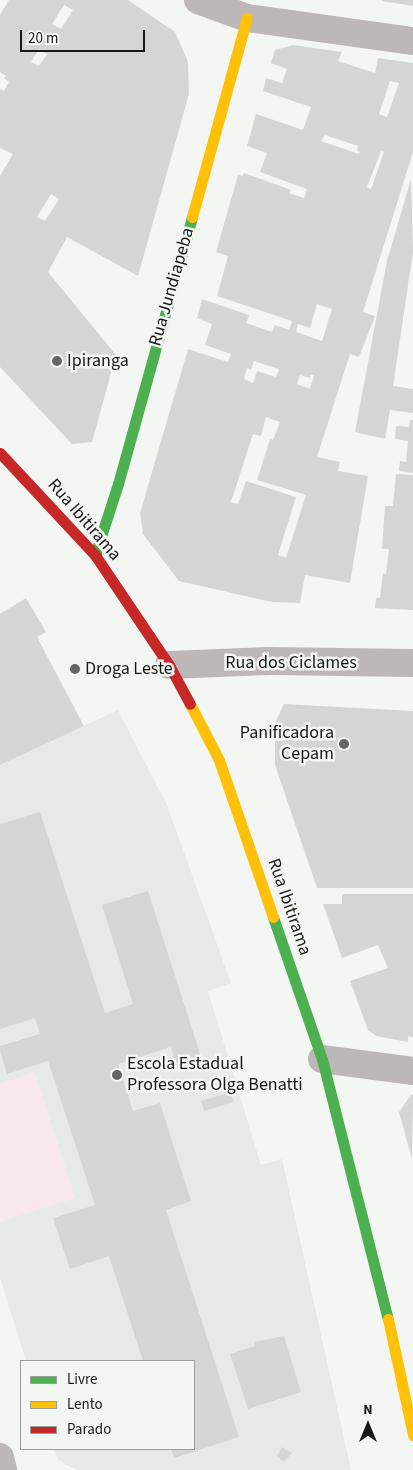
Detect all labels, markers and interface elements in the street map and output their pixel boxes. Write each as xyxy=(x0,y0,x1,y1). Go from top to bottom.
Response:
scale bar xyxy=(22,20,148,52)
text: 20 m xyxy=(28,28,58,49)
street label: Rua Jundiapeba xyxy=(145,225,199,349)
place label: Ipiranga xyxy=(67,350,129,372)
marker: Ipiranga xyxy=(51,355,63,367)
street label: Rua Ibitirama xyxy=(43,475,125,565)
street label: Rua dos Ciclames xyxy=(225,652,357,674)
place label: Droga Leste xyxy=(85,658,173,680)
marker: Droga Leste xyxy=(69,663,81,675)
place label: Panificadora Cepam xyxy=(240,723,334,766)
marker: Panificadora Cepam xyxy=(338,738,350,750)
street label: Rua Ibitirama xyxy=(262,856,316,958)
place label: Escola Estadual Professora Olga Benatti xyxy=(127,1054,303,1096)
marker: Escola Estadual Professora Olga Benatti xyxy=(111,1069,123,1081)
legend xyxy=(20,1360,195,1450)
text: Livre xyxy=(67,1369,97,1390)
text: Lento xyxy=(67,1394,103,1415)
north arrow xyxy=(343,1400,393,1450)
text: N xyxy=(363,1400,373,1420)
text: Parado xyxy=(67,1419,111,1440)

